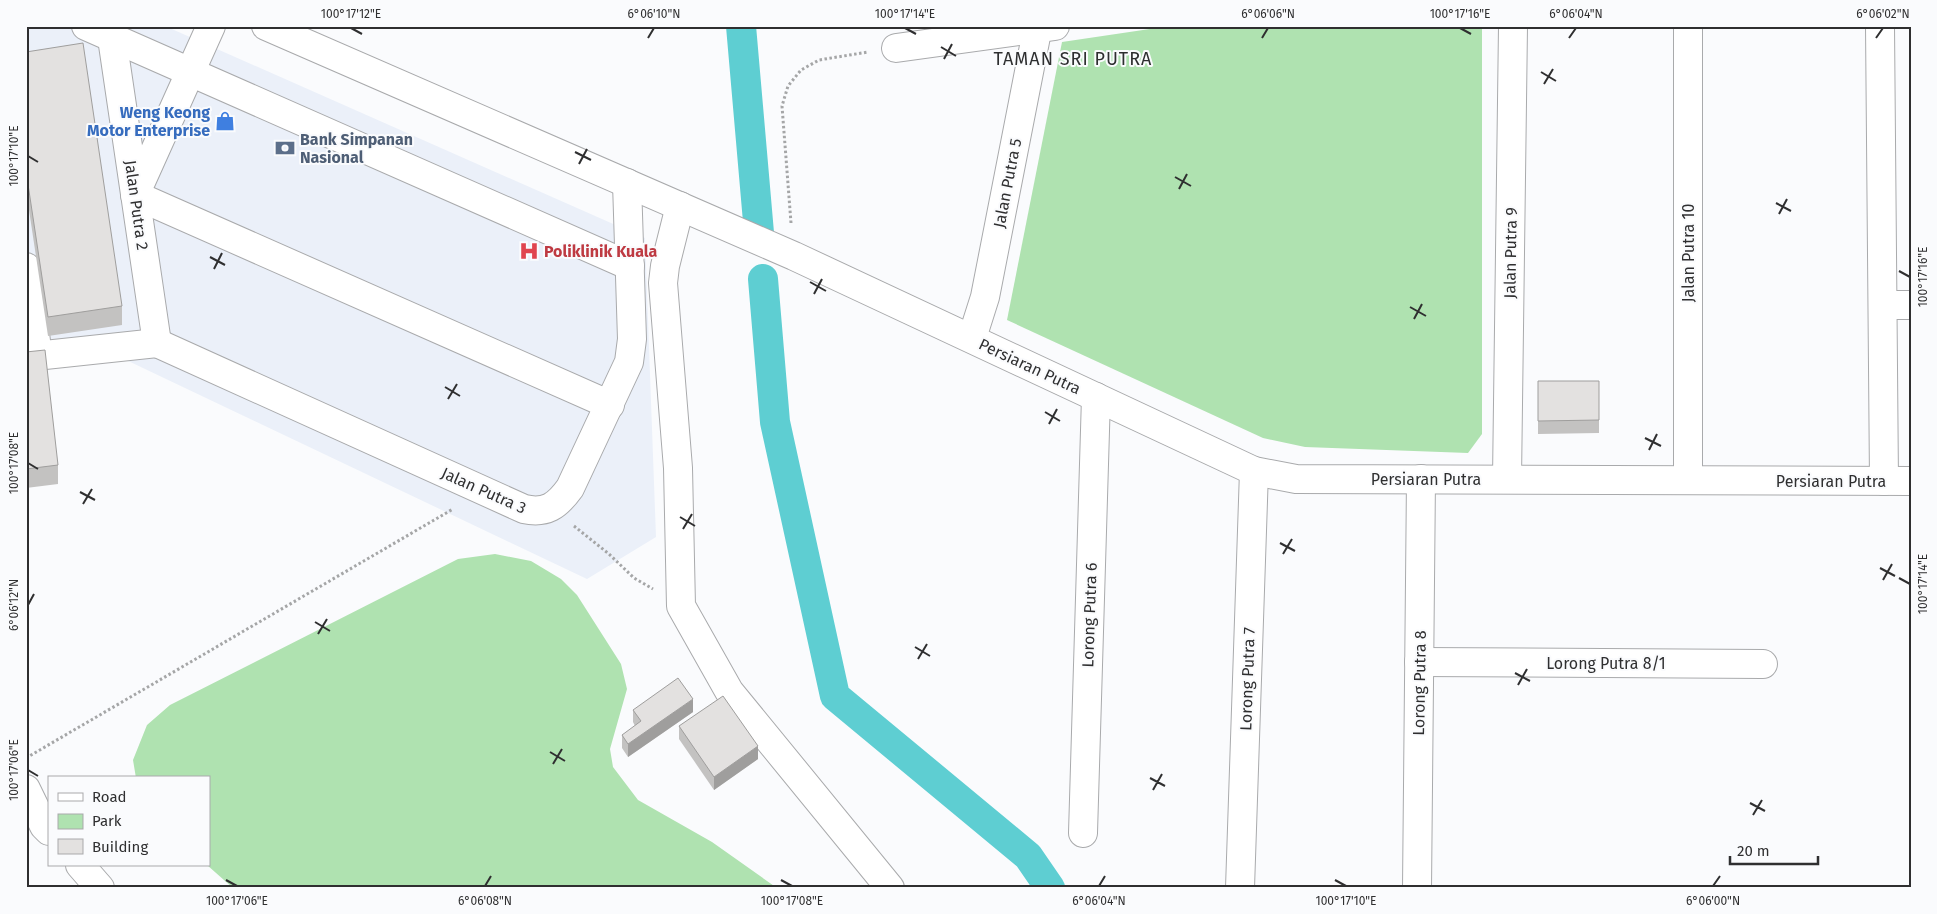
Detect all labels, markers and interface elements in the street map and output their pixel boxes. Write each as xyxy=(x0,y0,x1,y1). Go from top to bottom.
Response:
text: 100°17'12"E xyxy=(321,7,381,21)
text: 6°06'10"N xyxy=(628,7,680,21)
text: 100°17'14"E xyxy=(875,7,935,21)
text: 6°06'06"N xyxy=(1241,7,1295,21)
text: 100°17'16"E xyxy=(1430,7,1490,21)
text: 6°06'04"N xyxy=(1549,7,1603,21)
text: 6°06'02"N xyxy=(1856,7,1910,21)
district label: TAMAN SRI PUTRA xyxy=(994,48,1152,70)
place label: Weng Keong Motor Enterprise xyxy=(87,103,210,140)
shop icon: Weng Keong Motor Enterprise xyxy=(214,110,236,132)
text: 100°17'10"E xyxy=(7,125,21,187)
place label: Bank Simpanan Nasional xyxy=(300,130,413,167)
bank icon: Bank Simpanan Nasional xyxy=(274,137,296,159)
street label: Jalan Putra 5 xyxy=(989,137,1025,230)
street label: Jalan Putra 2 xyxy=(121,159,152,251)
street label: Jalan Putra 10 xyxy=(1679,204,1698,302)
street label: Jalan Putra 9 xyxy=(1500,207,1521,299)
hospital icon: Poliklinik Kuala xyxy=(518,240,540,262)
place label: Poliklinik Kuala xyxy=(544,242,658,261)
text: 100°17'16"E xyxy=(1916,247,1930,307)
street label: Persiaran Putra xyxy=(976,335,1084,398)
text: 100°17'08"E xyxy=(7,432,21,494)
street label: Jalan Putra 3 xyxy=(438,463,529,518)
street label: Persiaran Putra xyxy=(1371,470,1481,489)
street label: Persiaran Putra xyxy=(1776,472,1886,491)
text: 100°17'14"E xyxy=(1916,554,1930,614)
street label: Lorong Putra 6 xyxy=(1078,562,1101,668)
text: 6°06'12"N xyxy=(7,579,21,631)
street label: Lorong Putra 7 xyxy=(1236,627,1259,731)
street label: Lorong Putra 8 xyxy=(1409,630,1430,736)
street label: Lorong Putra 8/1 xyxy=(1546,654,1666,673)
text: 100°17'06"E xyxy=(7,739,21,801)
legend xyxy=(48,776,210,866)
text: Road xyxy=(92,788,127,806)
text: Park xyxy=(92,812,122,830)
scale bar xyxy=(1730,834,1817,866)
text: Building xyxy=(92,838,148,856)
text: 20 m xyxy=(1737,842,1770,860)
text: 100°17'06"E xyxy=(206,894,268,908)
text: 6°06'08"N xyxy=(458,894,512,908)
text: 100°17'08"E xyxy=(761,894,823,908)
text: 6°06'04"N xyxy=(1072,894,1126,908)
text: 100°17'10"E xyxy=(1315,894,1377,908)
text: 6°06'00"N xyxy=(1686,894,1740,908)

